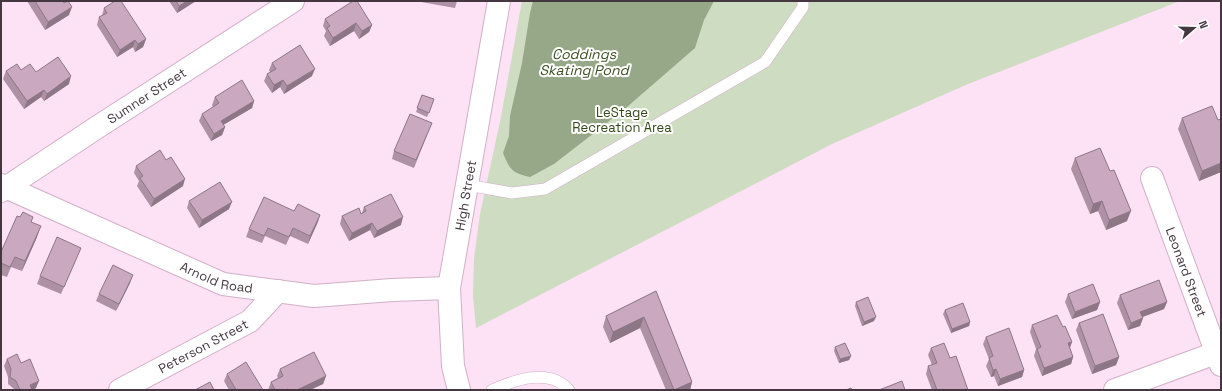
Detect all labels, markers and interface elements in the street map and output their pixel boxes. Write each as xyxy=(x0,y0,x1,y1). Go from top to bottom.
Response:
north arrow xyxy=(1174,8,1214,48)
text: N xyxy=(1196,19,1211,30)
water label: Coddings Skating Pond xyxy=(539,45,630,79)
street label: Sumner Street xyxy=(104,64,189,127)
park label: LeStage Recreation Area xyxy=(572,104,672,136)
street label: High Street xyxy=(451,159,480,232)
street label: Leonard Street xyxy=(1162,225,1211,319)
street label: Arnold Road xyxy=(177,257,254,296)
street label: Peterson Street xyxy=(155,315,251,377)

